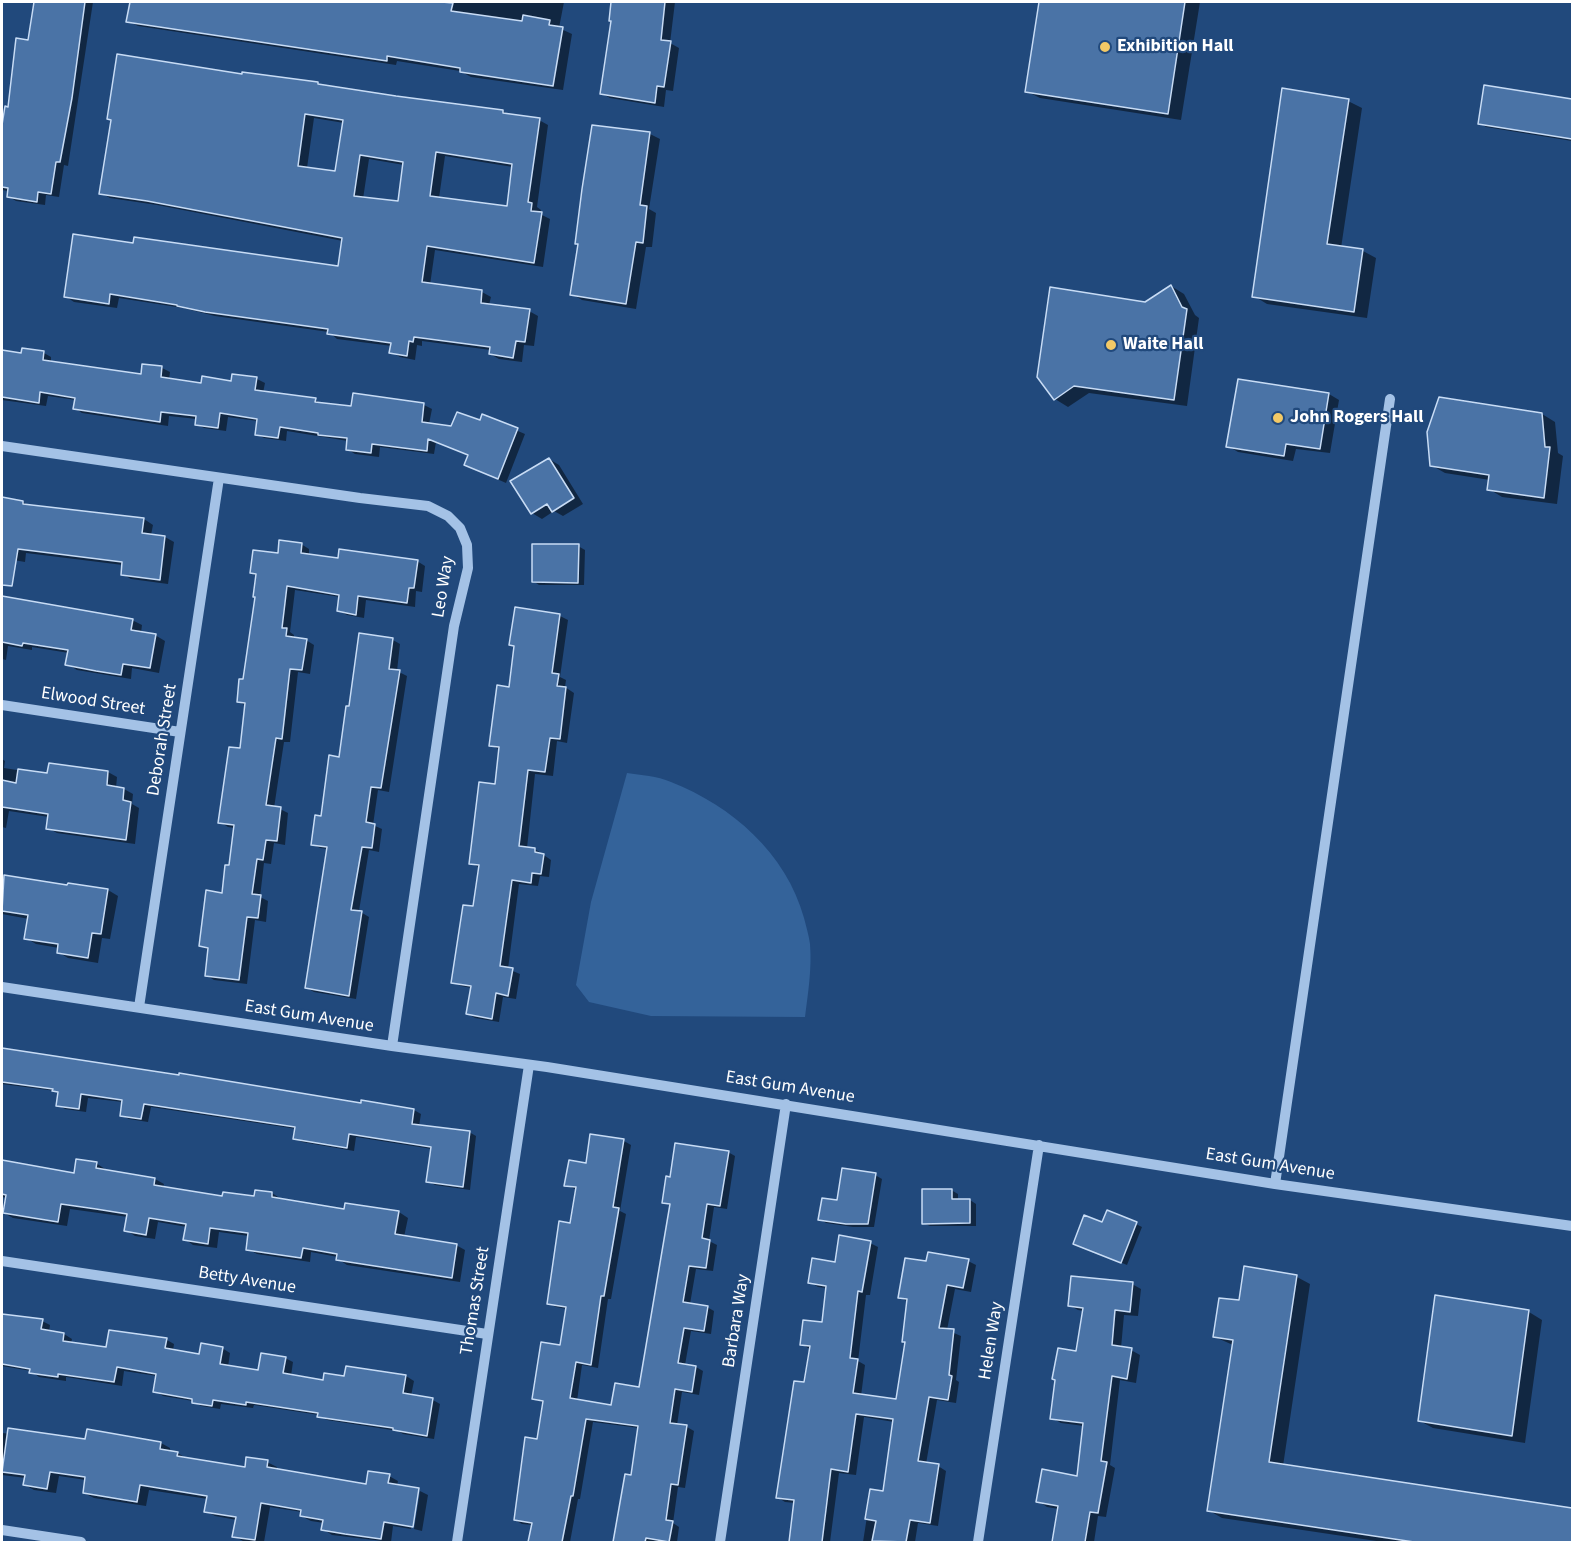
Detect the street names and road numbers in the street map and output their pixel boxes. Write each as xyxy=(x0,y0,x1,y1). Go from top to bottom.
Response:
street label: Leo Way xyxy=(428,555,460,619)
street label: Deborah Street xyxy=(143,682,183,798)
street label: Elwood Street xyxy=(39,683,147,721)
street label: East Gum Avenue xyxy=(243,996,375,1038)
street label: East Gum Avenue xyxy=(724,1067,856,1109)
street label: East Gum Avenue xyxy=(1204,1144,1336,1186)
street label: Thomas Street xyxy=(457,1245,495,1357)
street label: Betty Avenue xyxy=(197,1263,297,1299)
street label: Barbara Way xyxy=(719,1273,755,1369)
street label: Helen Way xyxy=(975,1300,1009,1382)

